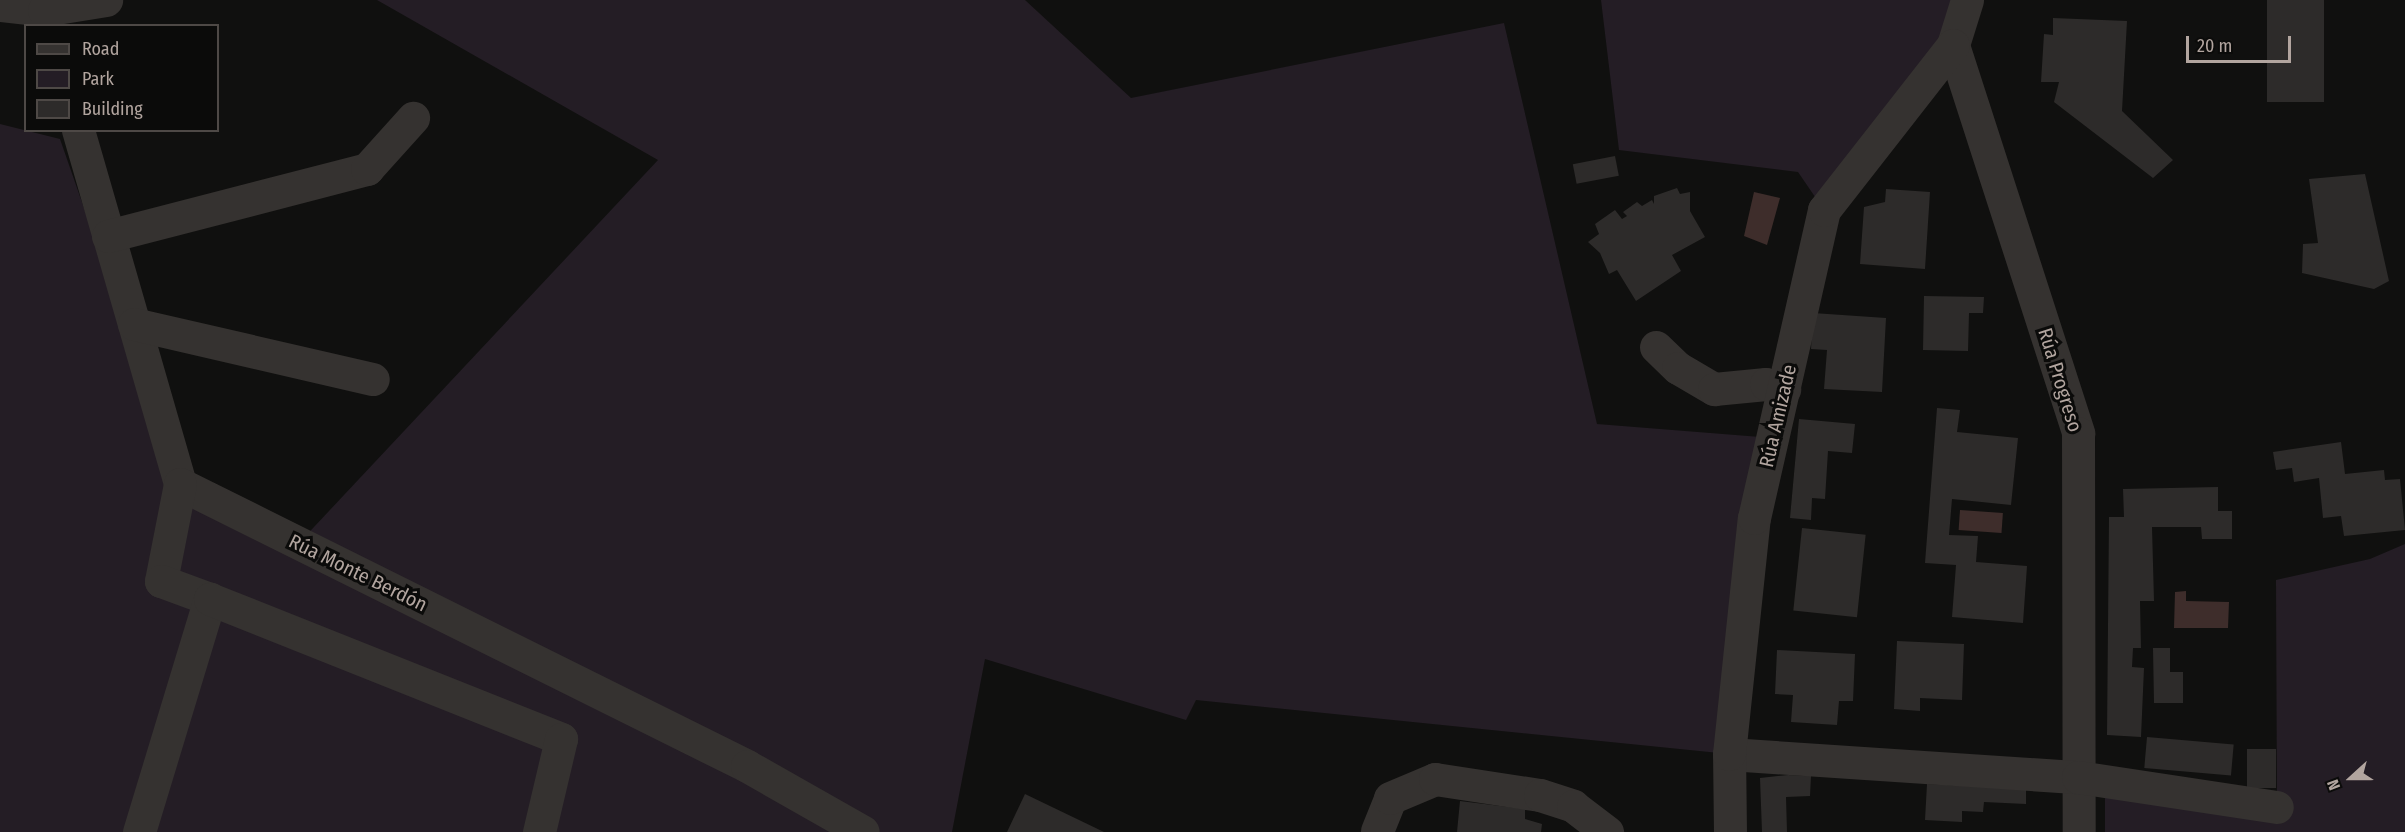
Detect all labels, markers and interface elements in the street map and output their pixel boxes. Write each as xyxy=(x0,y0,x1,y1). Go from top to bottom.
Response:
legend xyxy=(24,24,219,132)
scale bar xyxy=(2189,24,2294,62)
text: 20 m xyxy=(2197,35,2232,57)
text: Road xyxy=(82,38,119,60)
text: Park xyxy=(82,68,114,90)
text: Building xyxy=(82,98,143,120)
street label: Rúa Progreso xyxy=(2033,325,2087,435)
street label: Rúa Amizade xyxy=(1755,362,1801,470)
street label: Rúa Monte Berdón xyxy=(285,529,431,617)
north arrow xyxy=(2321,748,2381,808)
text: N xyxy=(2323,777,2344,793)

